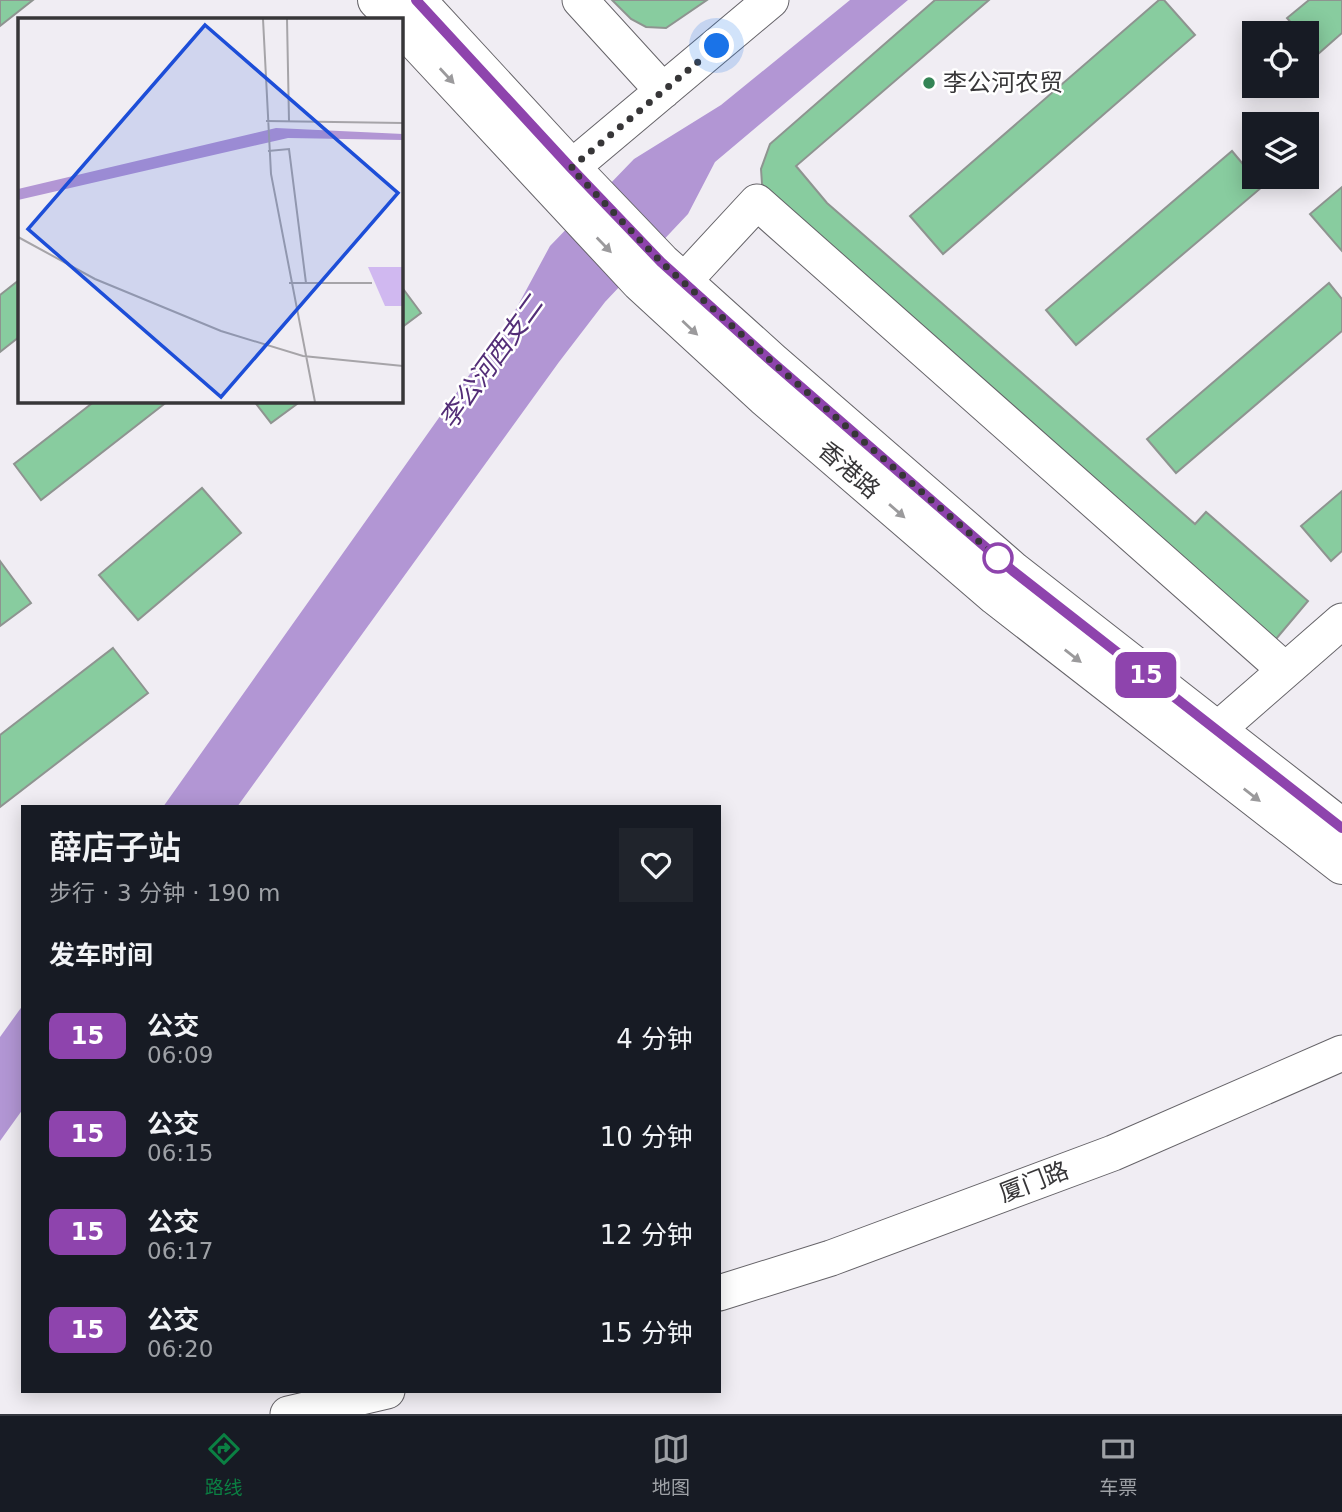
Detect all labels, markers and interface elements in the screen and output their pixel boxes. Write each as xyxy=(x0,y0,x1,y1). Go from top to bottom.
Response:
inset map xyxy=(18,18,402,402)
map controls xyxy=(1242,21,1319,189)
button: locate xyxy=(1242,21,1319,98)
your location xyxy=(699,28,734,63)
one-way arrow xyxy=(439,67,455,85)
place label: 李公河农贸 xyxy=(943,69,1063,97)
marker: 李公河农贸 xyxy=(921,75,937,91)
button: layers xyxy=(1242,112,1319,189)
one-way arrow xyxy=(596,236,612,253)
water label: 李公河西支二 xyxy=(433,289,550,434)
one-way arrow xyxy=(681,320,699,336)
street label: 香港路 xyxy=(813,436,885,504)
one-way arrow xyxy=(888,503,906,519)
unlabelled marker xyxy=(983,543,1013,573)
one-way arrow xyxy=(1063,648,1081,663)
line badge: 15 xyxy=(1114,652,1178,698)
text: 15 xyxy=(1129,661,1163,689)
one-way arrow xyxy=(1243,788,1261,803)
text: 薛店子站 xyxy=(49,828,181,867)
button: heart xyxy=(619,828,693,902)
text: 步行 · 3 分钟 · 190 m xyxy=(49,880,280,906)
text: 发车时间 xyxy=(49,940,153,970)
text: 公交 xyxy=(147,1011,199,1041)
text: 15 xyxy=(71,1022,104,1050)
text: 4 分钟 xyxy=(616,1024,693,1054)
text: 06:09 xyxy=(147,1042,213,1068)
text: 公交 xyxy=(147,1109,199,1139)
text: 15 xyxy=(71,1120,104,1148)
text: 10 分钟 xyxy=(600,1122,693,1152)
text: 06:15 xyxy=(147,1140,213,1166)
street label: 厦门路 xyxy=(995,1156,1073,1208)
text: 公交 xyxy=(147,1207,199,1237)
text: 15 xyxy=(71,1218,104,1246)
text: 12 分钟 xyxy=(600,1220,693,1250)
text: 06:17 xyxy=(147,1238,213,1264)
text: 公交 xyxy=(147,1305,199,1335)
text: 15 xyxy=(71,1316,104,1344)
text: 15 分钟 xyxy=(600,1318,693,1348)
text: 06:20 xyxy=(147,1336,213,1362)
tab: 路线 xyxy=(205,1430,243,1499)
tab: 地图 xyxy=(652,1430,690,1499)
tab: 车票 xyxy=(1099,1430,1137,1499)

